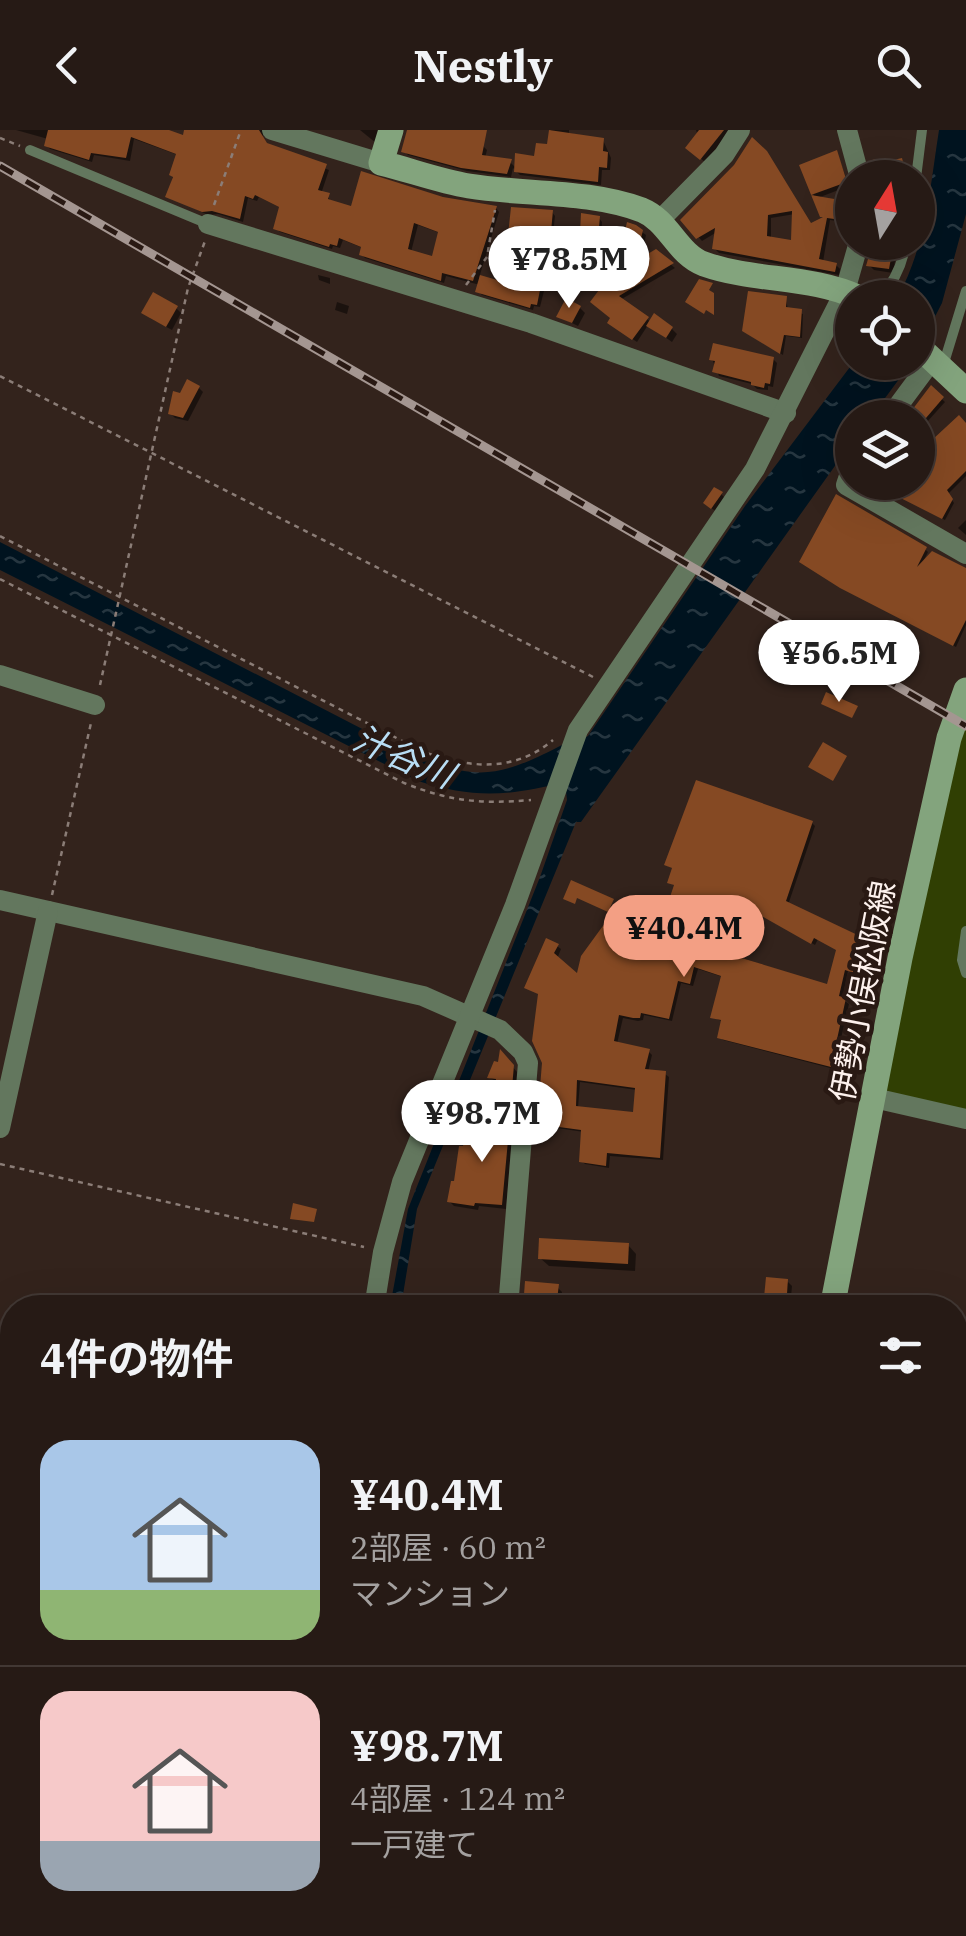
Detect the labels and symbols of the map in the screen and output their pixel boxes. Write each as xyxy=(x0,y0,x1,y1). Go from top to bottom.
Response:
north arrow xyxy=(835,160,935,260)
pin: ¥78.5M xyxy=(488,226,650,311)
pin: ¥56.5M xyxy=(758,620,920,705)
water label: 汁谷川 xyxy=(347,714,465,799)
street label: 伊勢小俣松阪線 xyxy=(820,877,904,1105)
pin: ¥40.4M xyxy=(603,895,765,980)
pin: ¥98.7M xyxy=(401,1080,563,1165)

